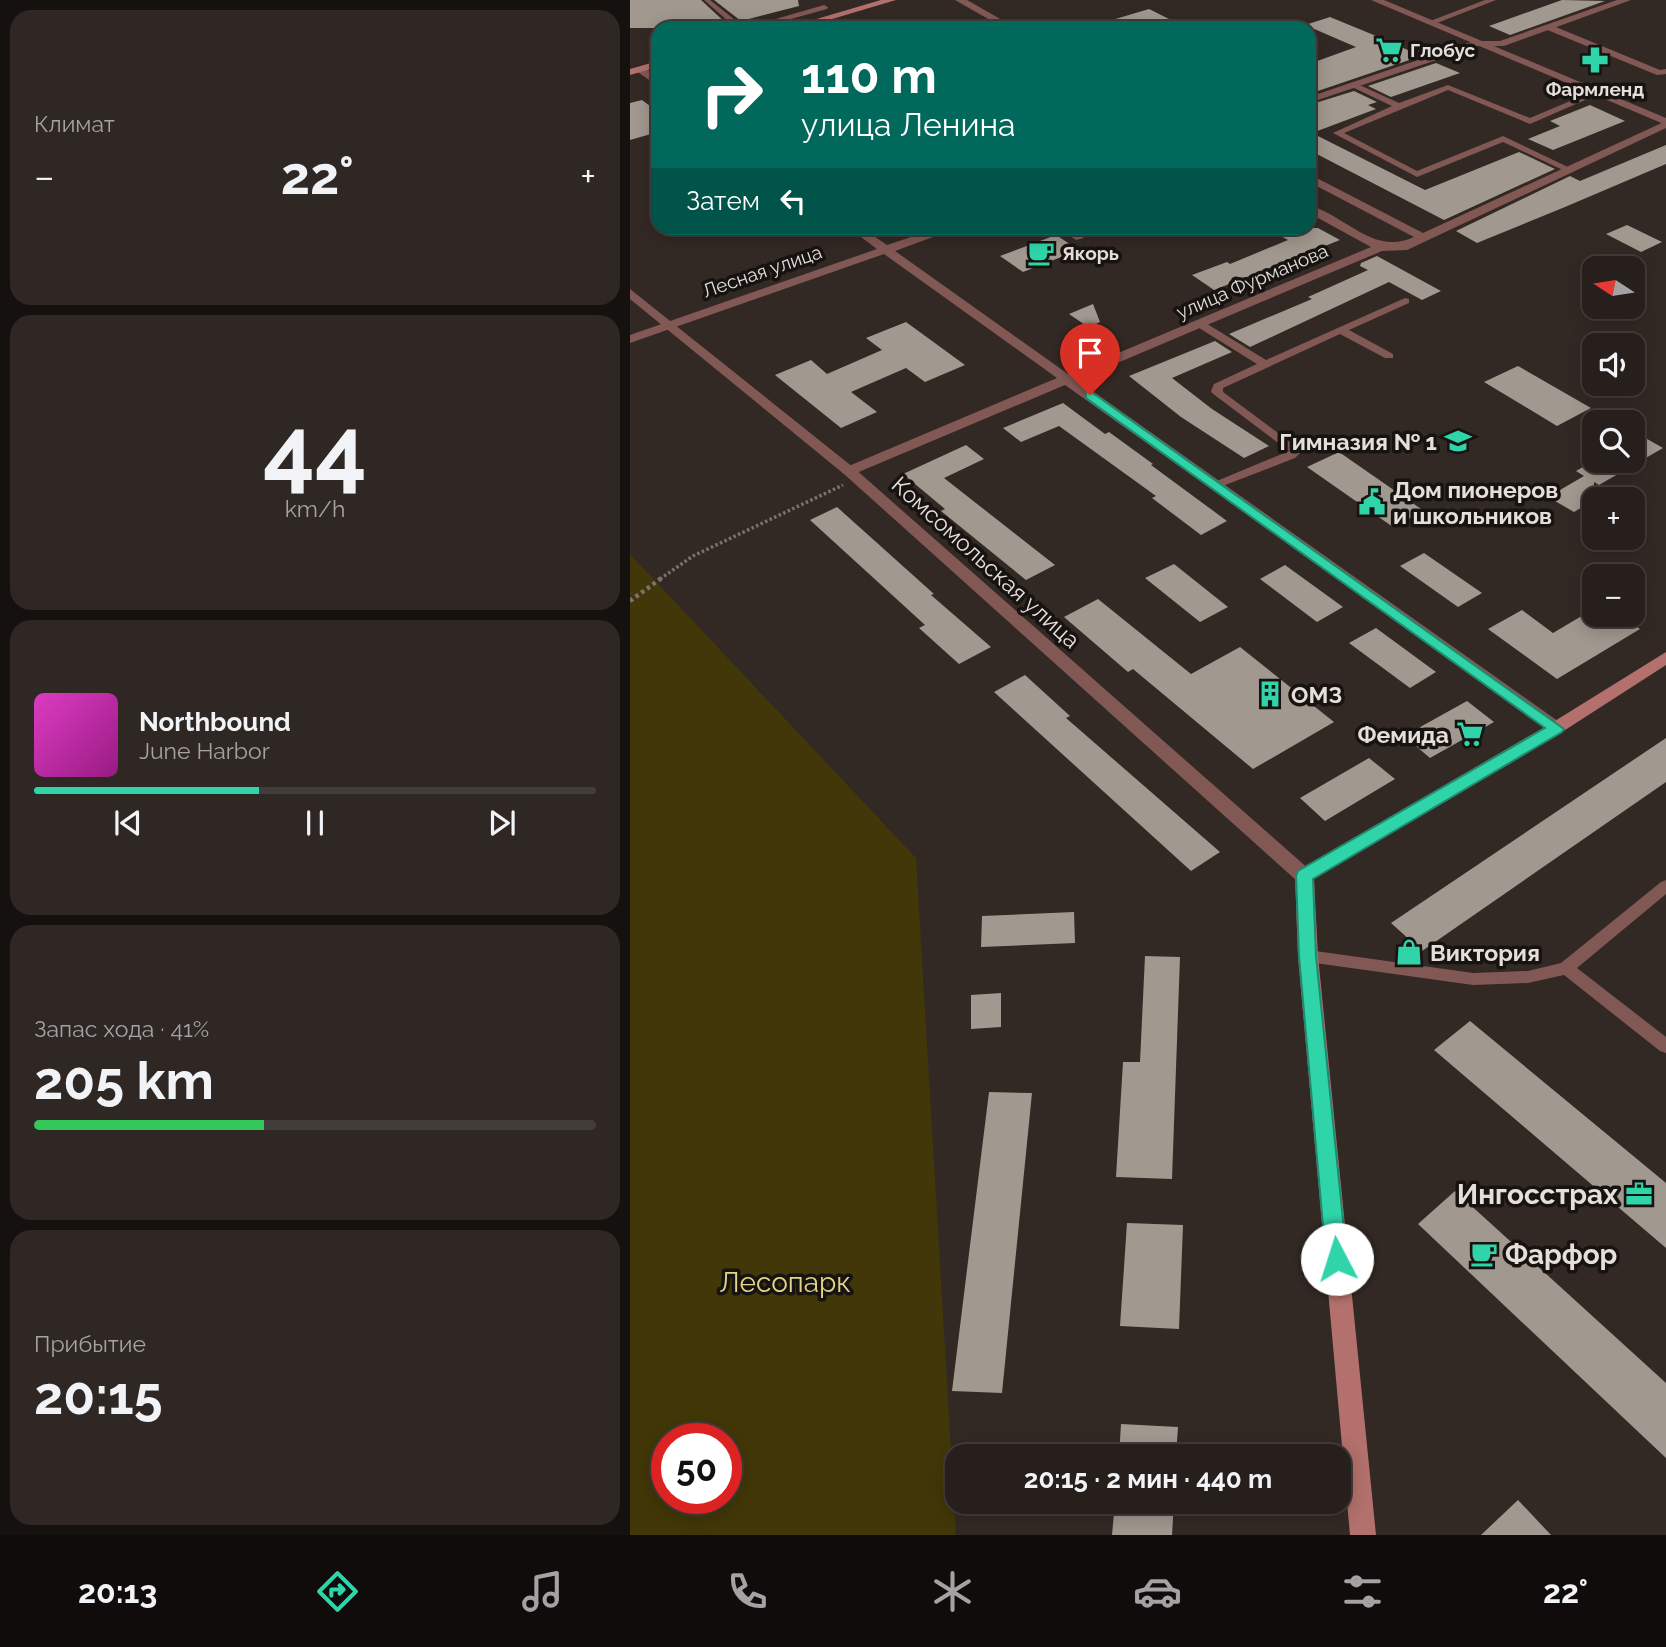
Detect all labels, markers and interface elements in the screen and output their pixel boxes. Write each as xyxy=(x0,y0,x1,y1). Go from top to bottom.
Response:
supermarket icon: Глобус xyxy=(1374,35,1404,65)
place label: Глобус xyxy=(1410,39,1476,61)
pharmacy icon: Фармленд xyxy=(1580,45,1610,75)
text: 110 m xyxy=(801,47,937,104)
icon: right xyxy=(686,49,777,140)
place label: Фармленд xyxy=(1546,78,1644,100)
text: улица Ленина xyxy=(801,106,1016,143)
text: Климат xyxy=(34,110,115,137)
text: 22° xyxy=(281,145,354,206)
text: − xyxy=(34,154,54,199)
text: + xyxy=(580,154,596,199)
icon: left xyxy=(774,182,812,220)
text: Затем xyxy=(686,186,760,216)
cafe icon: Якорь xyxy=(1026,238,1056,268)
street label: улица Фурманова xyxy=(1173,239,1331,323)
street label: Лесная улица xyxy=(699,240,825,302)
place label: Якорь xyxy=(1062,242,1119,264)
north arrow xyxy=(1582,256,1645,318)
map controls xyxy=(1582,256,1645,627)
pin xyxy=(1060,323,1120,395)
button: sound xyxy=(1582,333,1645,396)
icon: arrive xyxy=(1071,334,1109,372)
text: 44 xyxy=(263,396,367,503)
button: search xyxy=(1582,410,1645,473)
school or university icon: Гимназия № 1 xyxy=(1443,426,1473,456)
place label: Гимназия № 1 xyxy=(1279,428,1437,455)
street label: Комсомольская улица xyxy=(887,471,1085,653)
place label: Дом пионеров и школьников xyxy=(1393,476,1558,529)
public building icon: Дом пионеров и школьников xyxy=(1357,487,1387,517)
button: + xyxy=(1582,487,1645,550)
text: km/h xyxy=(285,495,345,522)
button: − xyxy=(1582,564,1645,627)
building icon: ОМЗ xyxy=(1255,679,1285,709)
place label: ОМЗ xyxy=(1291,681,1342,708)
text: Northbound xyxy=(139,707,291,737)
supermarket icon: Фемида xyxy=(1455,719,1485,749)
place label: Фемида xyxy=(1358,721,1449,748)
text: June Harbor xyxy=(139,737,270,764)
icon: previous xyxy=(109,804,147,842)
icon: pause xyxy=(296,804,334,842)
icon: next xyxy=(483,804,521,842)
shop icon: Виктория xyxy=(1394,937,1424,967)
place label: Виктория xyxy=(1430,939,1540,966)
text: Запас хода · 41% xyxy=(34,1015,209,1042)
text: 205 km xyxy=(34,1050,214,1111)
place label: Ингосстрах xyxy=(1457,1178,1618,1211)
office icon: Ингосстрах xyxy=(1624,1179,1654,1209)
position arrow xyxy=(1300,1222,1374,1296)
place label: Фарфор xyxy=(1505,1238,1617,1271)
cafe icon: Фарфор xyxy=(1469,1239,1499,1269)
park label: Лесопарк xyxy=(719,1266,851,1299)
text: Прибытие xyxy=(34,1330,146,1357)
text: 20:15 xyxy=(34,1365,163,1426)
speed limit sign: 50 xyxy=(651,1423,742,1514)
text: 20:15 · 2 мин · 440 m xyxy=(1024,1464,1272,1494)
icon: directions xyxy=(313,1567,362,1616)
icon: music xyxy=(518,1567,567,1616)
icon: phone xyxy=(723,1567,772,1616)
icon: climate xyxy=(928,1567,977,1616)
icon: car xyxy=(1133,1567,1182,1616)
icon: filters xyxy=(1338,1567,1387,1616)
text: 20:13 xyxy=(78,1573,157,1610)
text: 22° xyxy=(1543,1573,1588,1610)

